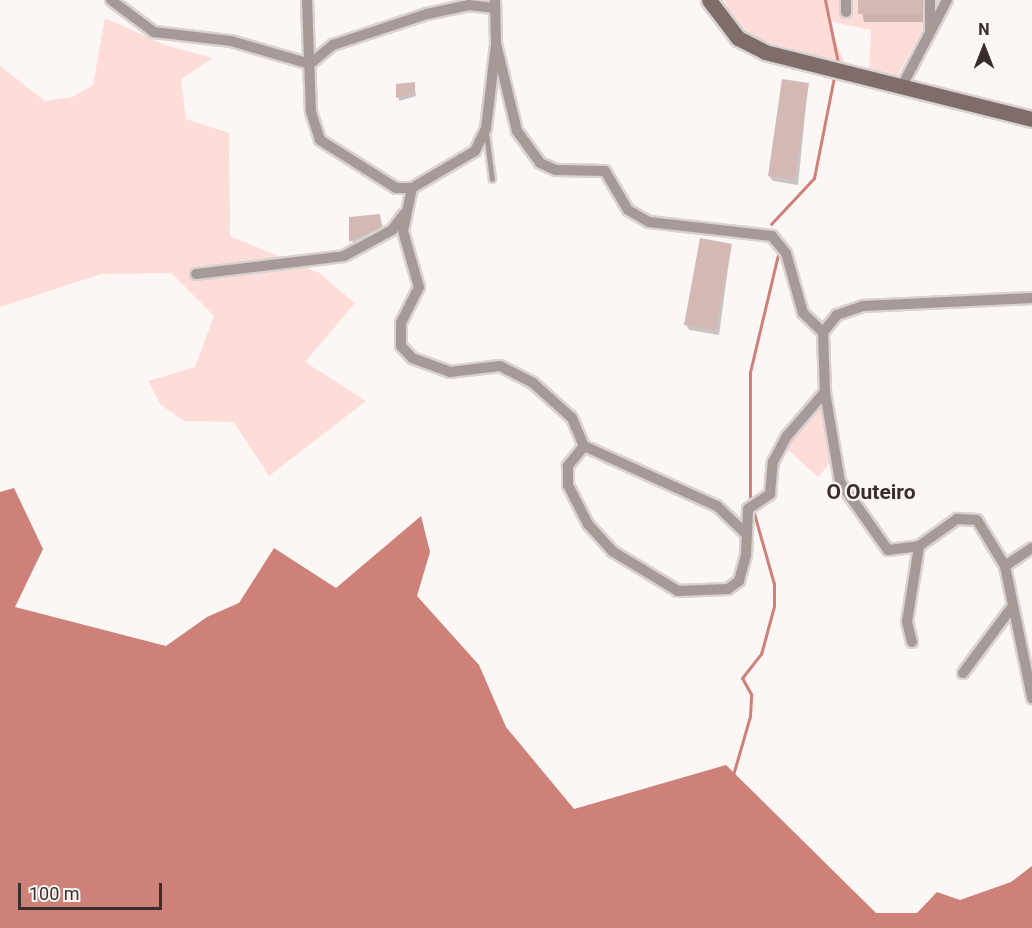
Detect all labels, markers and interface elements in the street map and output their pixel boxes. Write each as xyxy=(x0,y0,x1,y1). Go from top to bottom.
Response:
north arrow xyxy=(954,18,1014,78)
text: N xyxy=(978,20,990,39)
district label: O Outeiro xyxy=(826,479,916,505)
scale bar xyxy=(21,871,165,909)
text: 100 m xyxy=(29,883,80,904)

